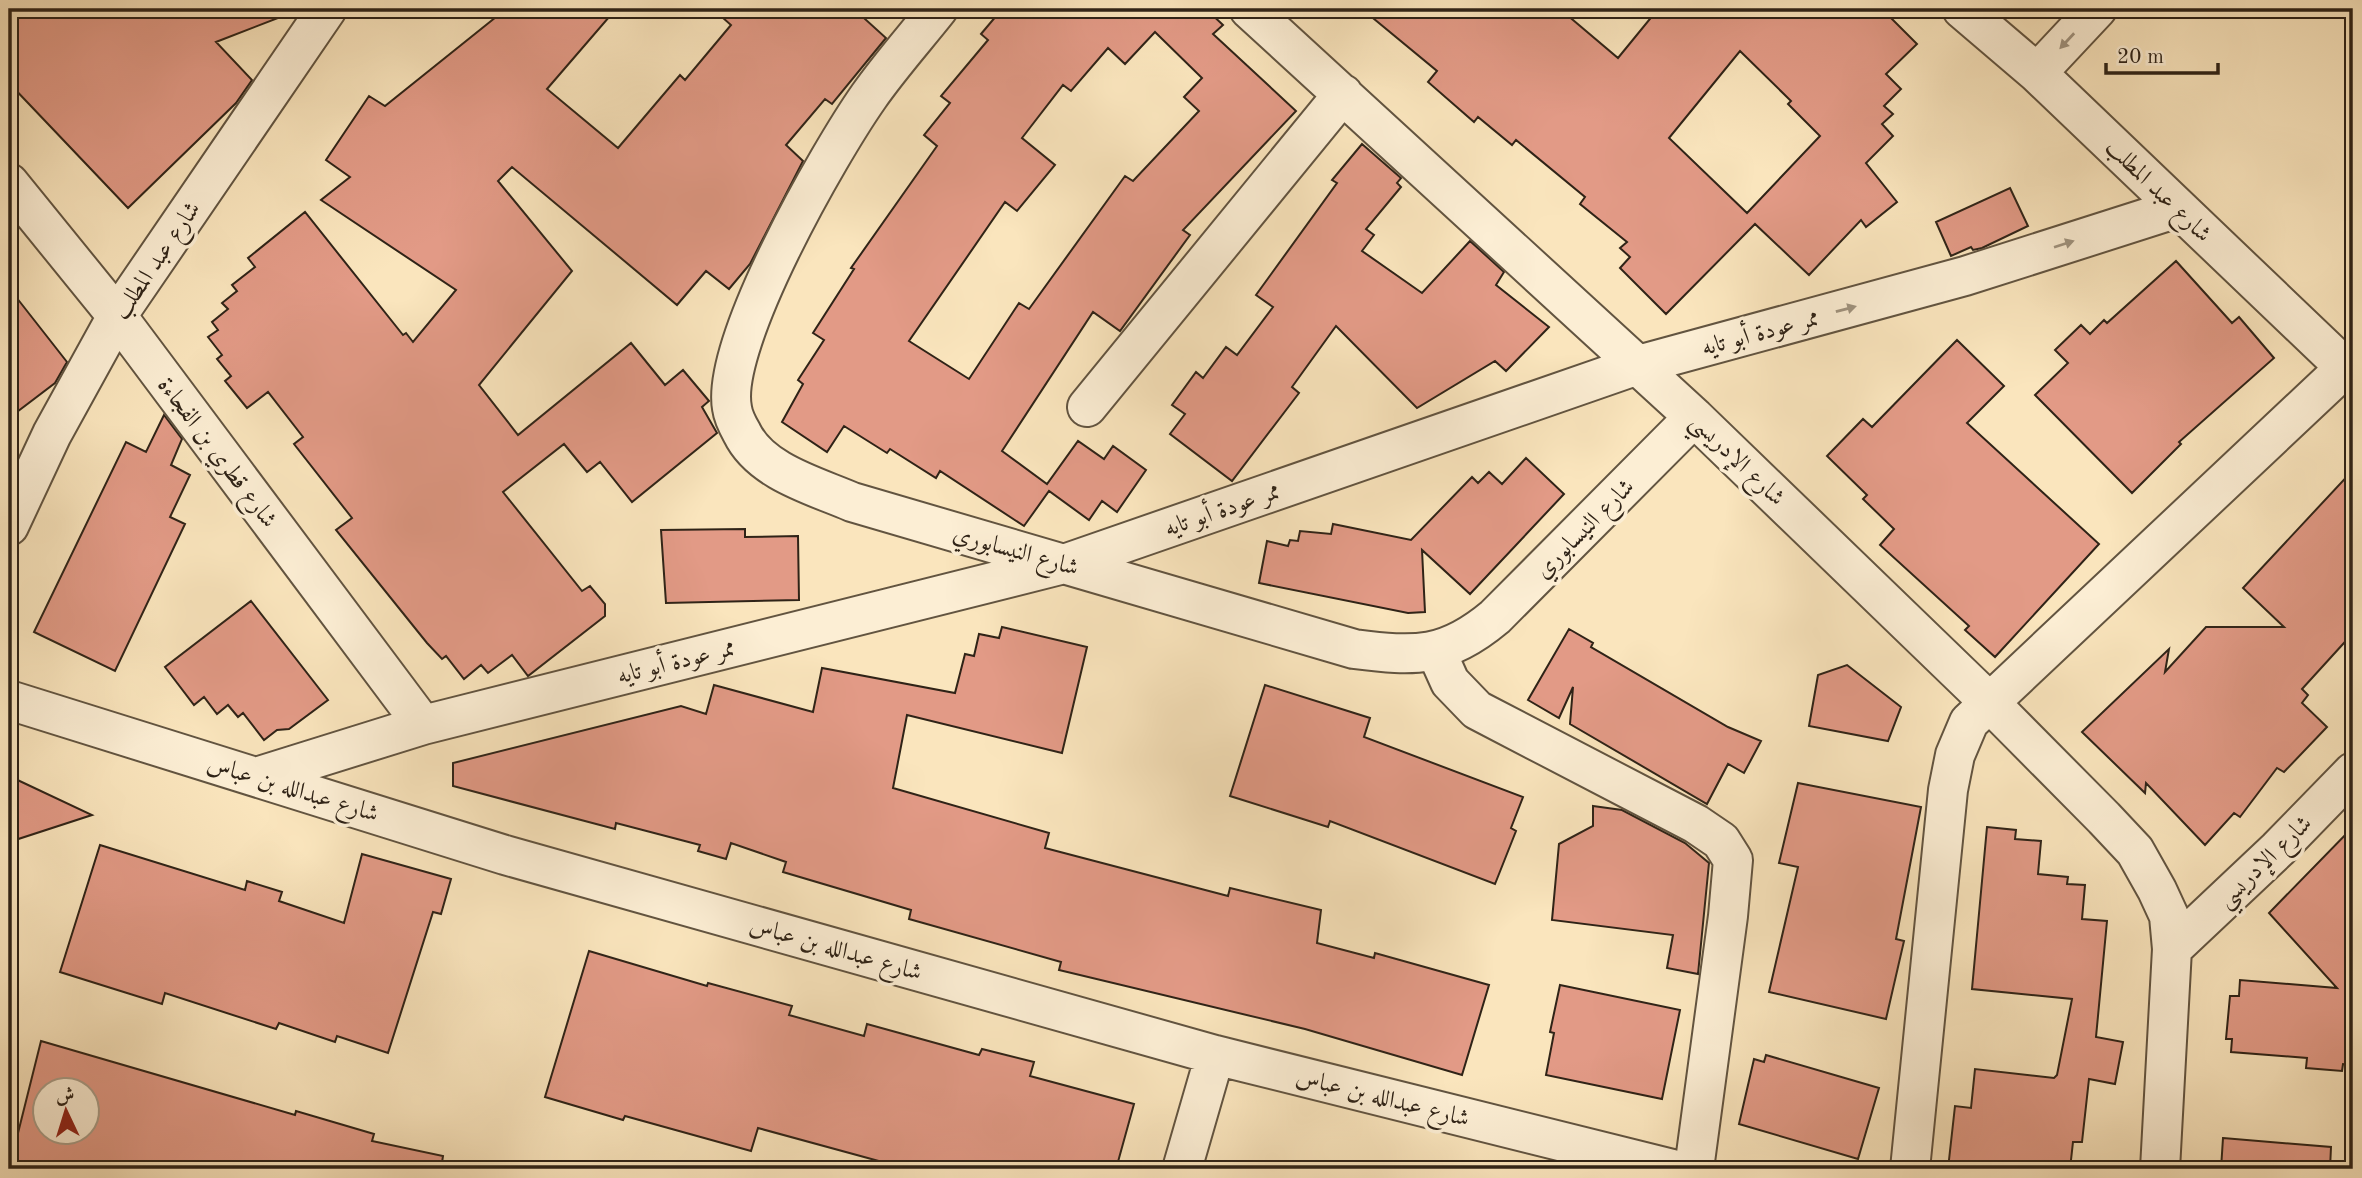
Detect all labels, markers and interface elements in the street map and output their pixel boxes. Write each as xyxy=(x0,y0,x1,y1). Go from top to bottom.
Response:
one-way arrow xyxy=(2059,32,2075,49)
scale bar xyxy=(2106,32,2218,76)
text: 20 m xyxy=(2117,47,2164,68)
street label: شارع عبد المطلب xyxy=(2096,135,2215,252)
street label: شارع عبد المطلب xyxy=(110,198,211,328)
one-way arrow xyxy=(2054,239,2075,249)
street label: ممر عودة أبو تايه xyxy=(1697,300,1822,362)
one-way arrow xyxy=(1836,303,1857,313)
street label: شارع قطري بن الفجاءة xyxy=(147,374,281,536)
street label: شارع الإدريسي xyxy=(1679,410,1789,517)
street label: ممر عودة أبو تايه xyxy=(1159,473,1284,543)
street label: شارع النيسابوري xyxy=(1531,475,1644,588)
street label: شارع النيسابوري xyxy=(948,523,1081,587)
street label: ممر عودة أبو تايه xyxy=(613,630,738,690)
street label: شارع عبدالله بن عباس xyxy=(202,752,381,833)
street label: شارع الإدريسي xyxy=(2213,812,2323,919)
street label: شارع عبدالله بن عباس xyxy=(745,914,924,992)
street label: شارع عبدالله بن عباس xyxy=(1292,1066,1472,1138)
north arrow xyxy=(32,1076,102,1146)
text: ش xyxy=(55,1086,75,1107)

